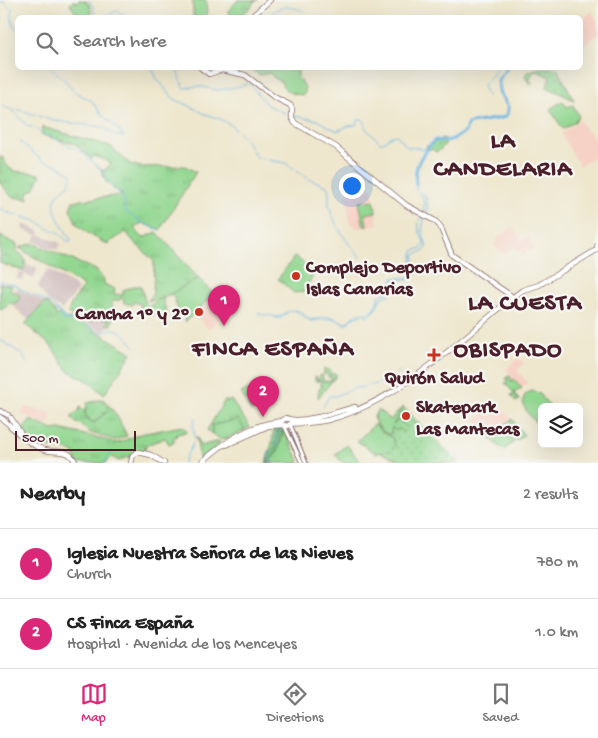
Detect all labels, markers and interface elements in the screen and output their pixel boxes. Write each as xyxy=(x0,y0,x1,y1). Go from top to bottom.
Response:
search box xyxy=(15,15,583,70)
icon: search xyxy=(33,29,61,57)
text: Search here xyxy=(73,31,167,54)
district label: LA CANDELARIA xyxy=(434,128,573,185)
your location xyxy=(339,173,365,199)
place label: Complejo Deportivo Islas Canarias xyxy=(305,257,461,302)
marker: Complejo Deportivo Islas Canarias xyxy=(290,270,302,282)
pin: 1 xyxy=(208,285,240,326)
district label: LA CUESTA xyxy=(468,290,583,319)
place label: Cancha 1º y 2º xyxy=(75,304,190,327)
marker: Cancha 1º y 2º xyxy=(193,306,205,318)
district label: FINCA ESPAÑA xyxy=(191,336,355,365)
district label: OBISPADO xyxy=(453,337,563,366)
marker: Quirón Salud xyxy=(427,348,441,362)
place label: Quirón Salud xyxy=(384,368,486,391)
pin: 2 xyxy=(247,376,279,417)
place label: Skatepark Las Mantecas xyxy=(416,397,520,442)
map controls xyxy=(538,403,583,448)
button: layers xyxy=(538,403,583,448)
marker: Skatepark Las Mantecas xyxy=(400,410,412,422)
scale bar xyxy=(15,428,136,451)
text: 500 m xyxy=(22,431,59,448)
text: Nearby xyxy=(20,483,85,508)
text: 2 results xyxy=(523,486,578,505)
text: Iglesia Nuestra Señora de las Nieves xyxy=(67,543,353,566)
text: 1 xyxy=(33,554,39,573)
text: 780 m xyxy=(537,554,578,573)
text: Church xyxy=(67,566,111,585)
text: CS Finca España xyxy=(67,613,193,636)
text: 2 xyxy=(32,624,40,643)
text: 1.0 km xyxy=(535,624,578,643)
text: Hospital · Avenida de los Menceyes xyxy=(67,636,297,655)
tab: Map xyxy=(80,680,108,727)
tab: Directions xyxy=(267,680,324,727)
tab: Saved xyxy=(483,680,518,727)

